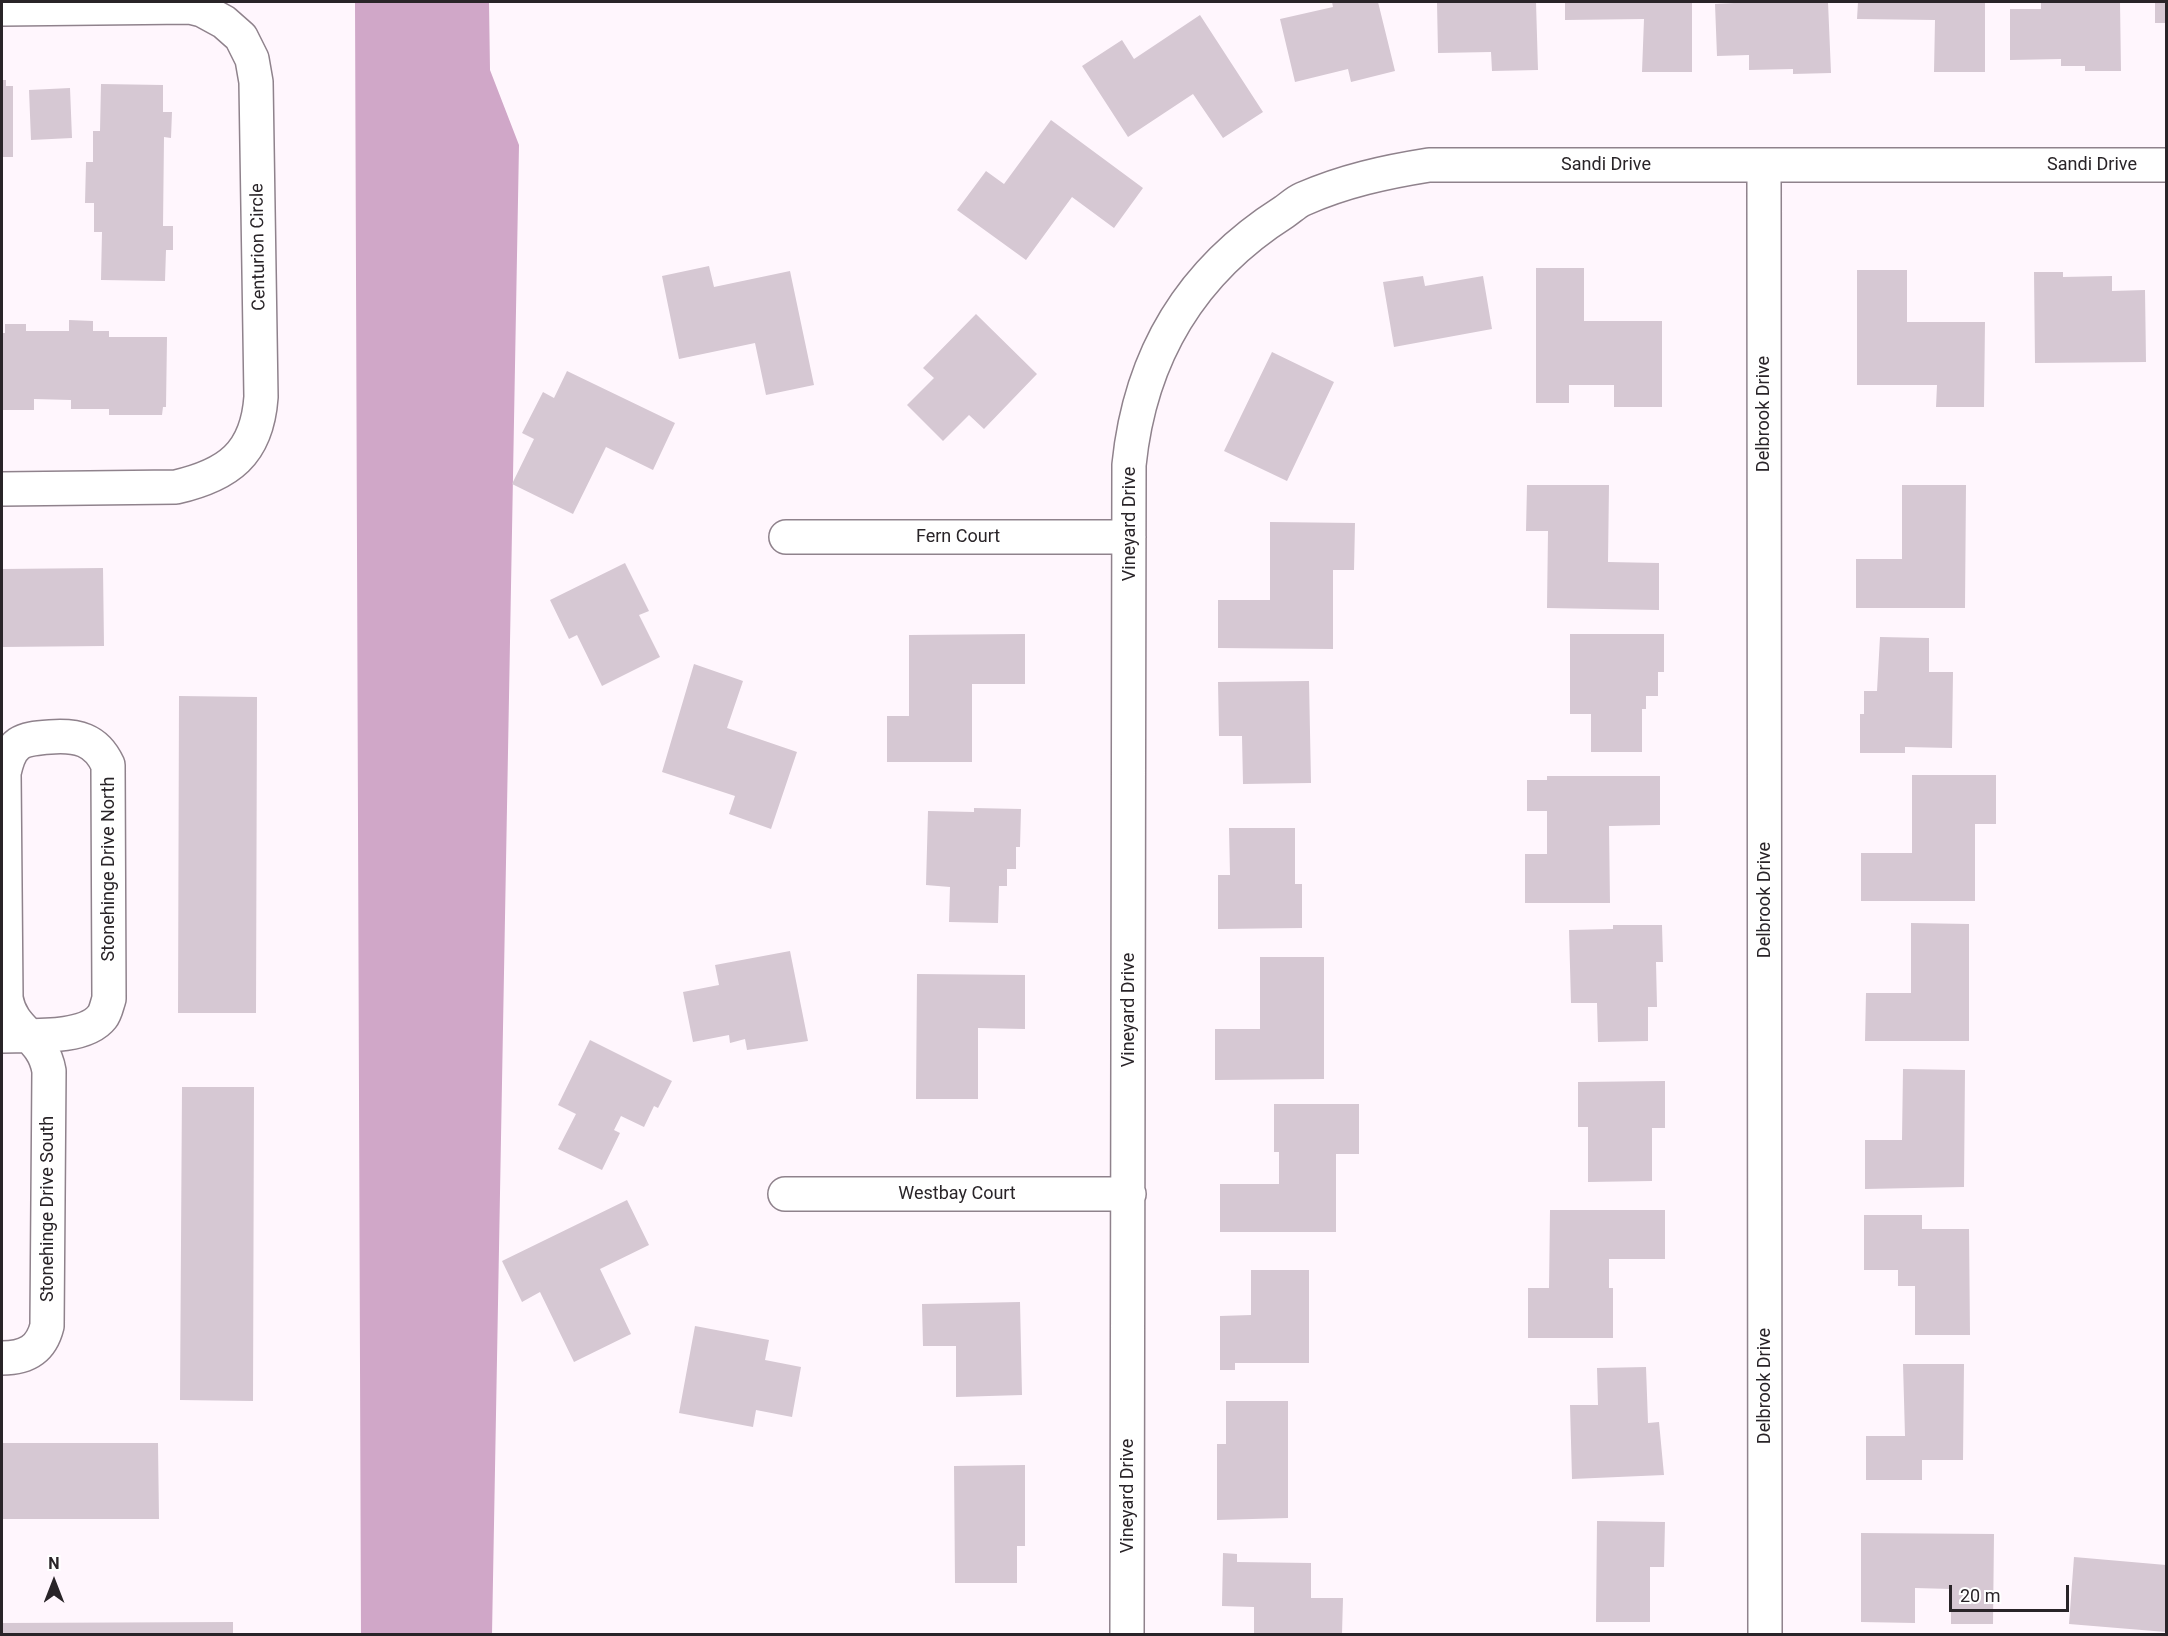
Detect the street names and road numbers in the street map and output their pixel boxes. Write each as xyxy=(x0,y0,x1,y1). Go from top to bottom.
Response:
street label: Sandi Drive xyxy=(1561,154,1651,176)
street label: Sandi Drive xyxy=(2047,154,2137,176)
street label: Centurion Circle xyxy=(247,183,271,311)
street label: Delbrook Drive xyxy=(1753,356,1775,472)
street label: Vineyard Drive xyxy=(1119,467,1141,581)
street label: Fern Court xyxy=(916,526,1000,548)
street label: Stonehinge Drive North xyxy=(98,777,120,961)
street label: Delbrook Drive xyxy=(1754,842,1776,958)
street label: Vineyard Drive xyxy=(1118,953,1140,1067)
street label: Stonehinge Drive South xyxy=(37,1116,59,1302)
street label: Westbay Court xyxy=(898,1183,1016,1205)
street label: Delbrook Drive xyxy=(1754,1328,1776,1444)
street label: Vineyard Drive xyxy=(1117,1439,1139,1553)

